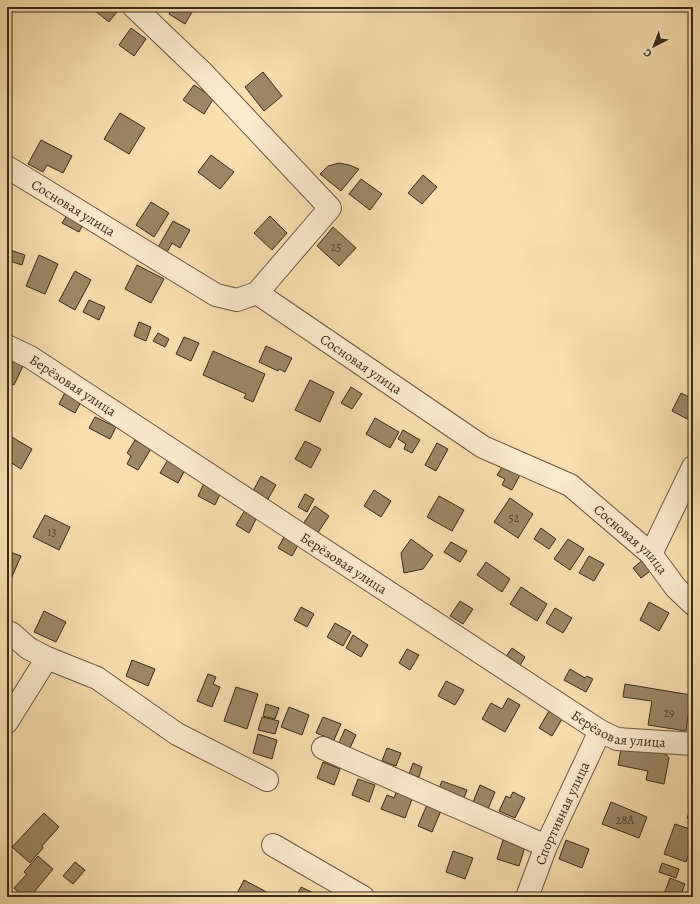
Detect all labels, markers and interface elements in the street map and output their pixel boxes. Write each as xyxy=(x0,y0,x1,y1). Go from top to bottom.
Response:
north arrow xyxy=(634,26,674,66)
text: С xyxy=(640,45,655,61)
street label: Сосновая улица xyxy=(28,175,119,241)
house number: 25 xyxy=(331,239,341,255)
street label: Сосновая улица xyxy=(316,330,406,399)
street label: Берёзовая улица xyxy=(26,350,120,421)
street label: Сосновая улица xyxy=(589,500,672,579)
house number: 52 xyxy=(509,510,520,526)
house number: 13 xyxy=(47,524,57,540)
street label: Берёзовая улица xyxy=(297,528,391,599)
house number: 29 xyxy=(663,705,675,721)
street label: Берёзовая улица xyxy=(568,706,667,752)
street label: Спортивная улица xyxy=(531,758,595,868)
house number: 28А xyxy=(616,812,635,828)

